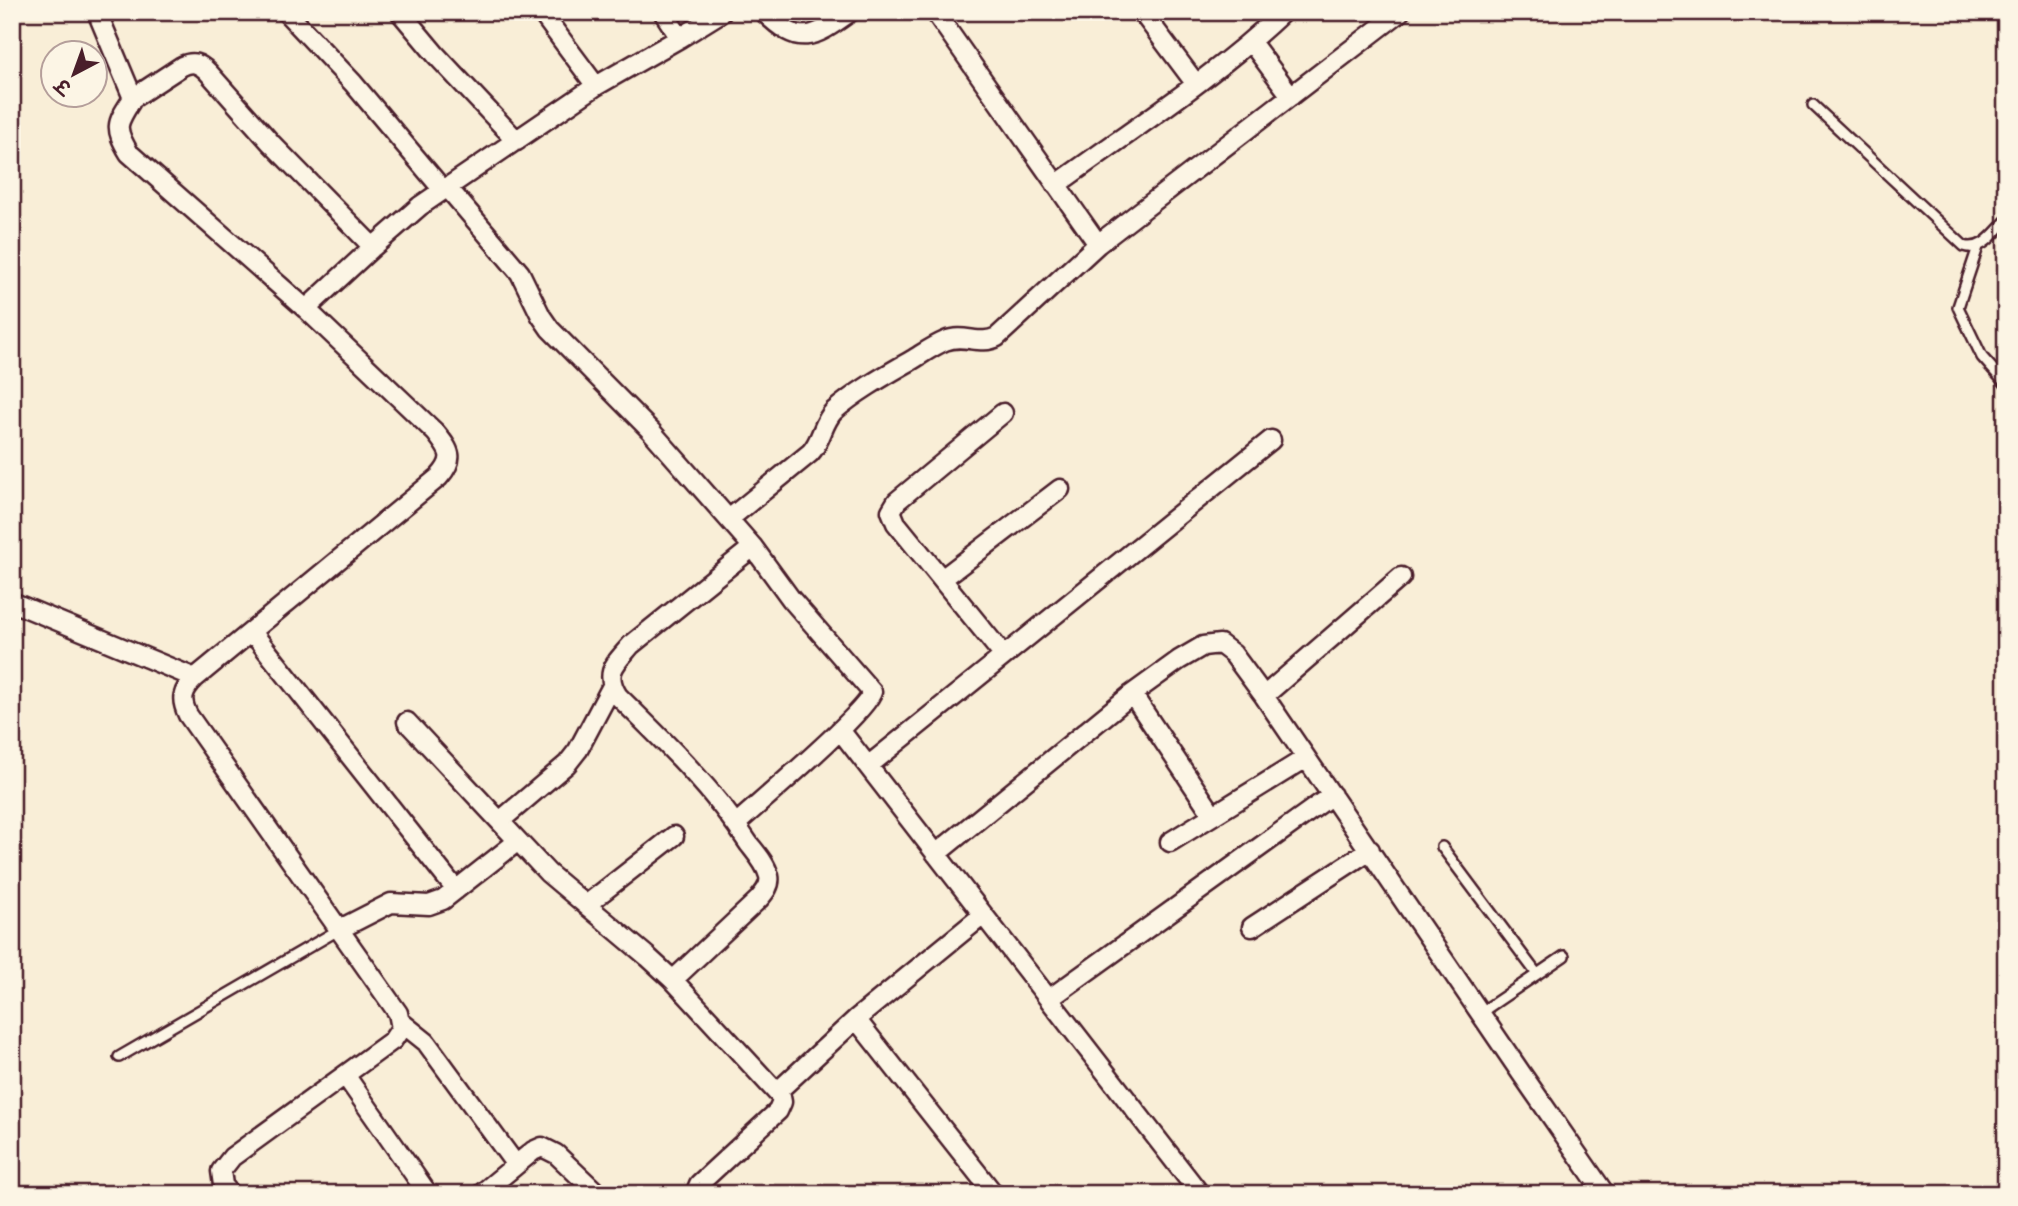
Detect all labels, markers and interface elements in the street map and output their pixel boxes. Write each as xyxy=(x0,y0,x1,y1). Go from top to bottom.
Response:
north arrow xyxy=(38,38,108,108)
text: उ xyxy=(48,70,79,101)

